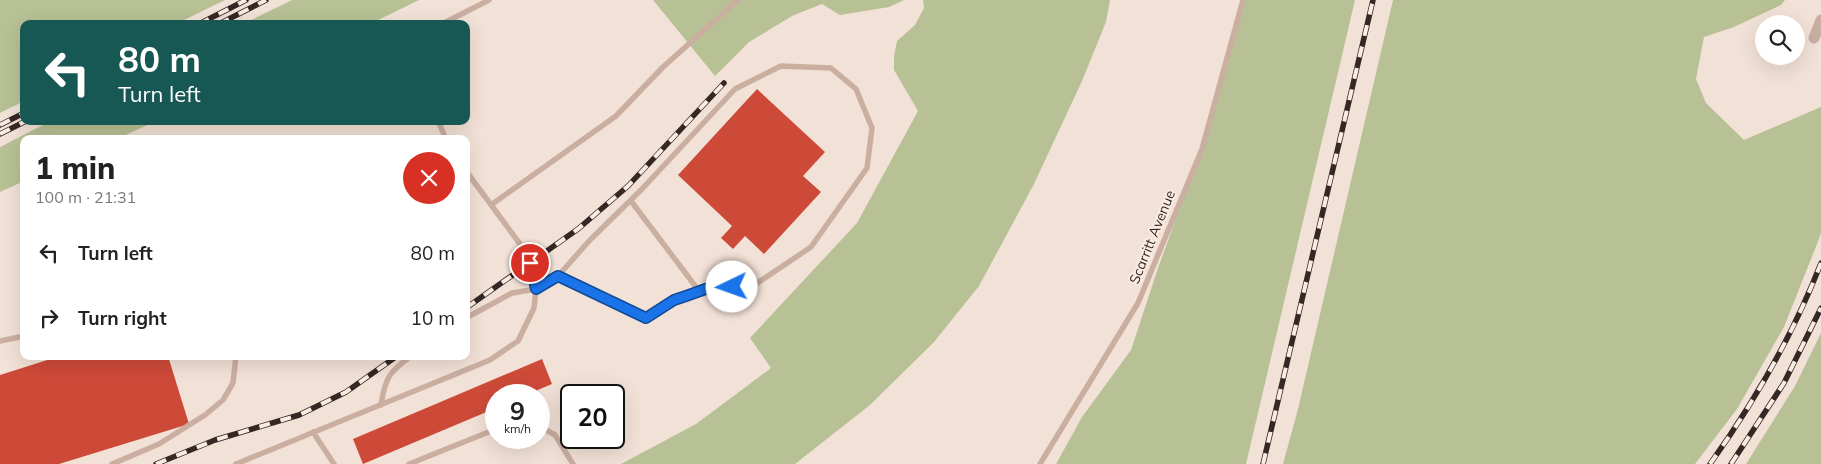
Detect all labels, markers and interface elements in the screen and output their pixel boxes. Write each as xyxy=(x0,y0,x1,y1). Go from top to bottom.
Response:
map controls xyxy=(1755,15,1805,65)
button: search xyxy=(1755,15,1805,65)
text: 80 m xyxy=(118,37,201,81)
icon: left xyxy=(35,40,100,105)
text: Turn left xyxy=(118,80,201,108)
text: 1 min xyxy=(35,149,115,187)
button: close xyxy=(403,152,455,204)
text: 100 m · 21:31 xyxy=(35,187,136,207)
street label: Scarritt Avenue xyxy=(1125,187,1179,287)
icon: left xyxy=(35,239,63,267)
text: Turn left xyxy=(78,241,153,265)
text: 80 m xyxy=(411,241,455,265)
pin xyxy=(509,242,551,284)
icon: arrive xyxy=(516,249,544,277)
position arrow xyxy=(705,260,757,312)
icon: right xyxy=(35,304,63,332)
text: Turn right xyxy=(78,306,167,330)
text: 10 m xyxy=(411,306,455,330)
speed limit sign: 20 xyxy=(560,384,625,449)
text: 9 xyxy=(510,395,525,426)
text: km/h xyxy=(504,421,531,436)

